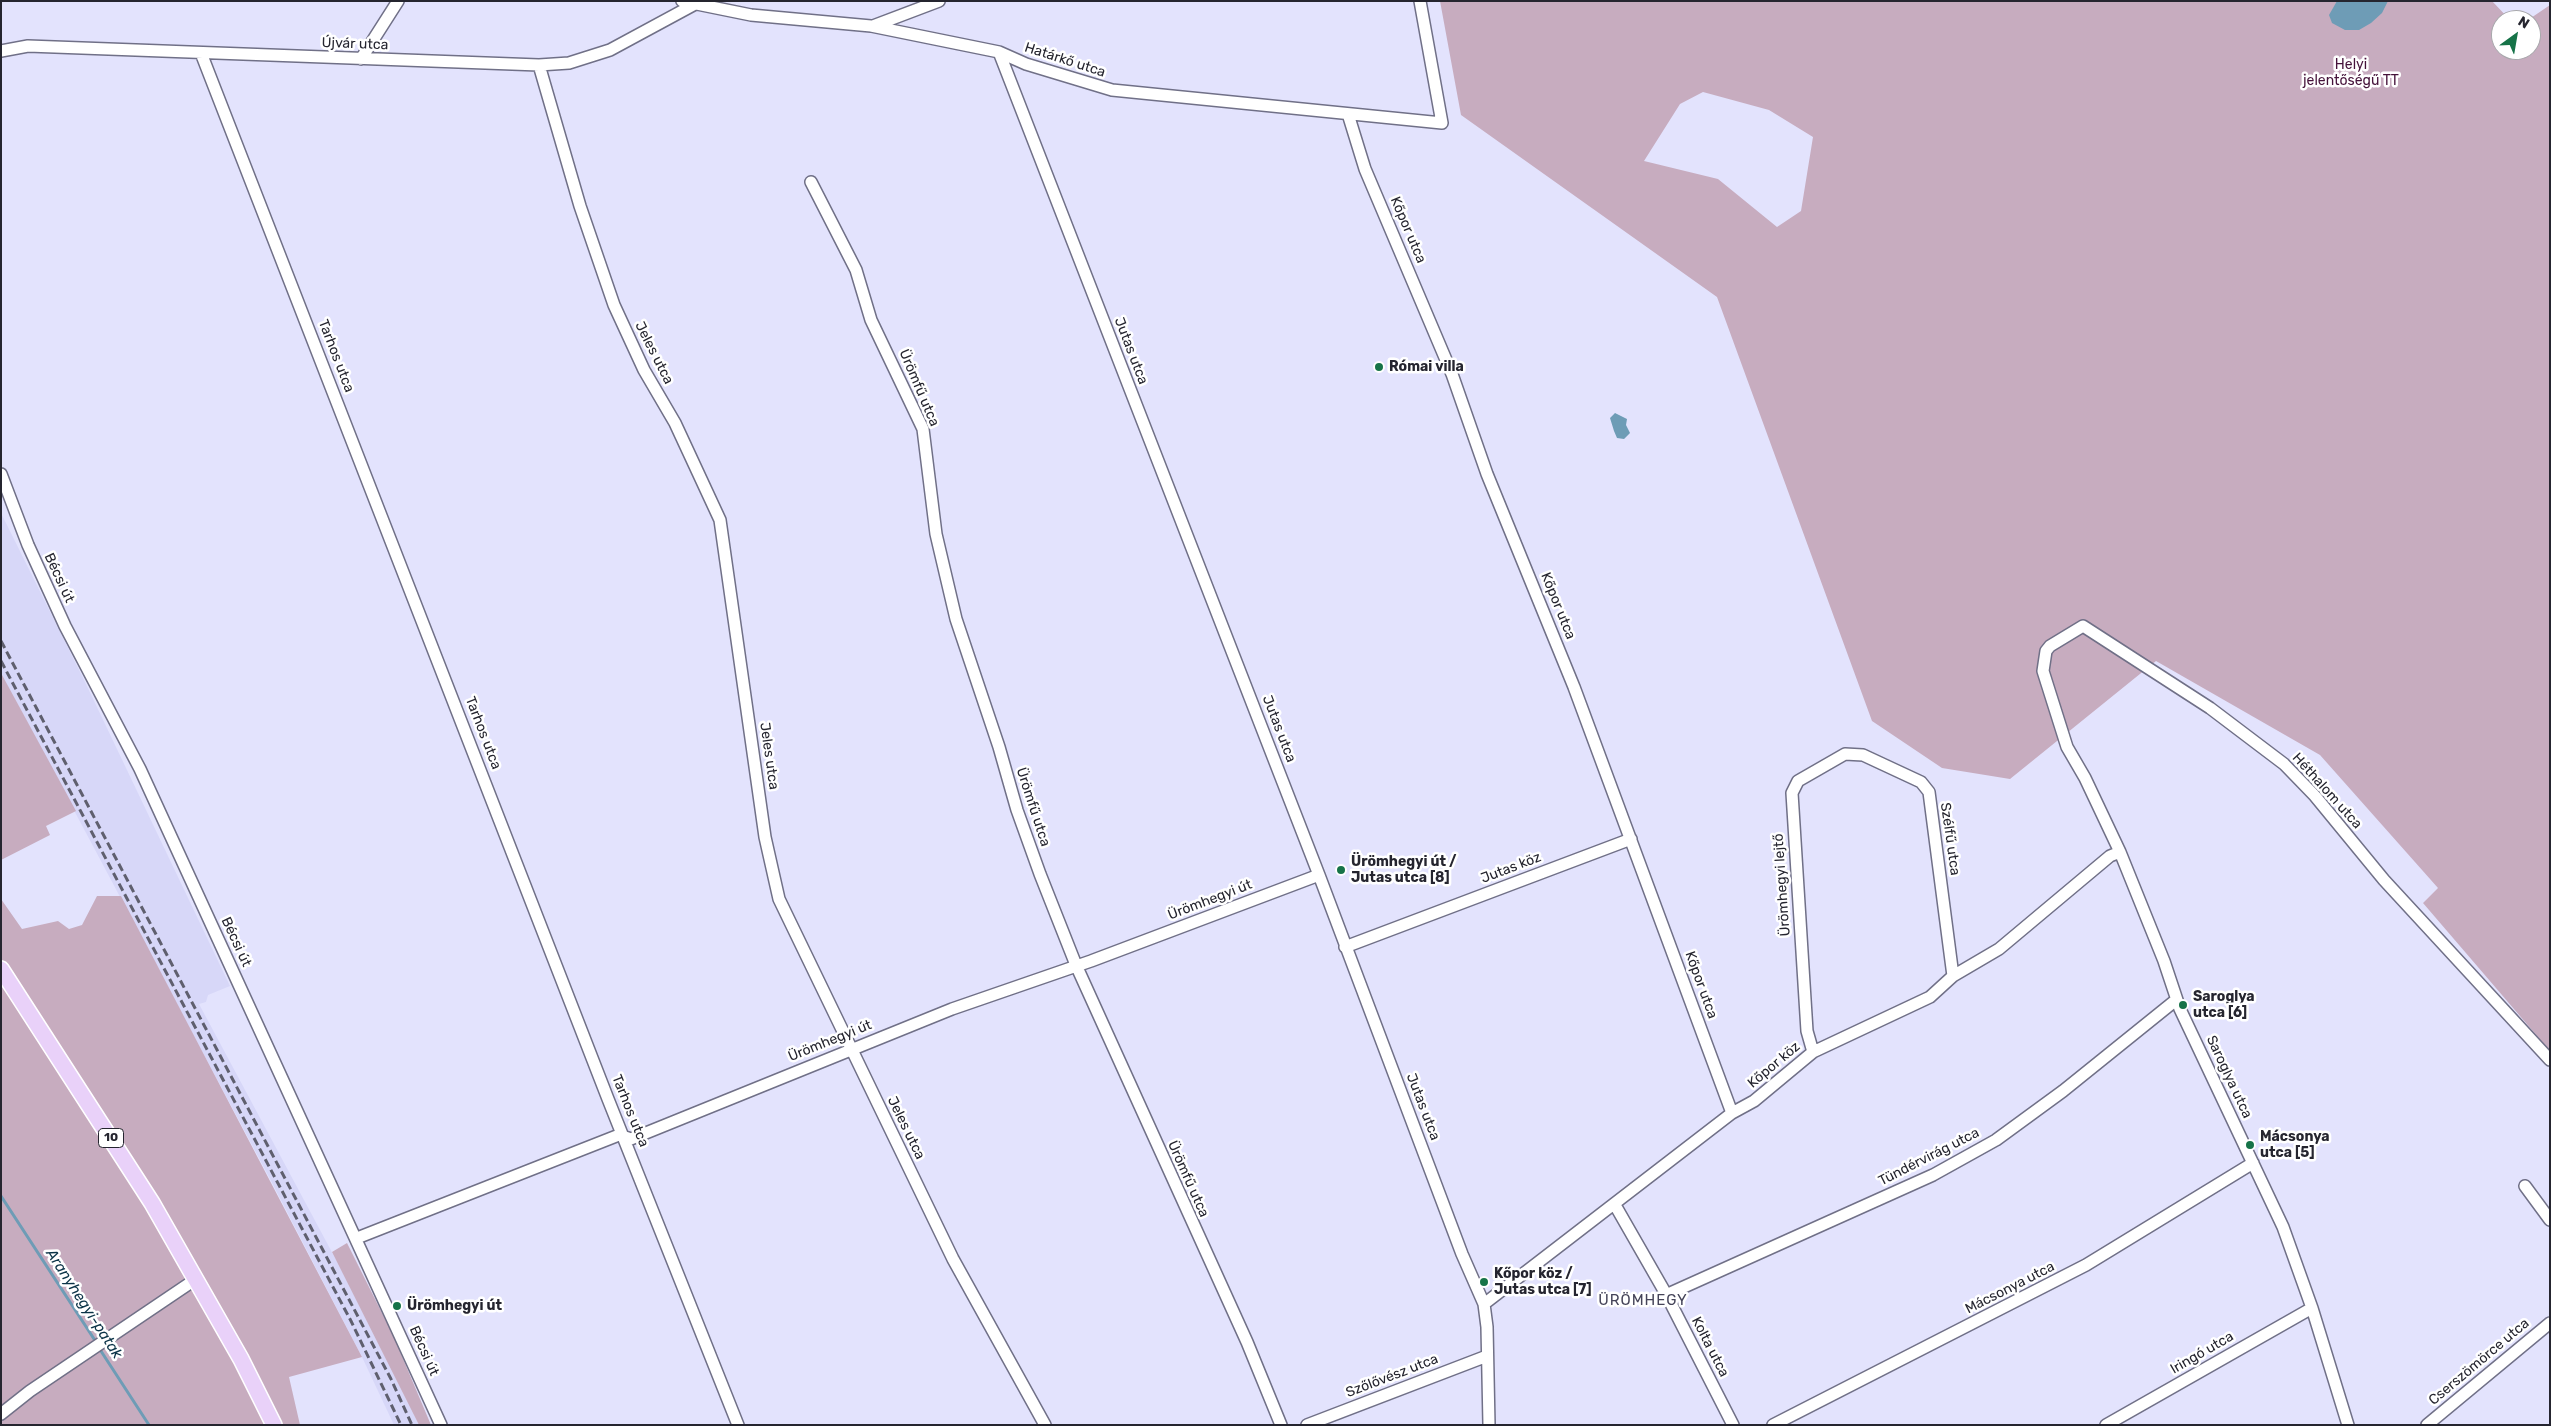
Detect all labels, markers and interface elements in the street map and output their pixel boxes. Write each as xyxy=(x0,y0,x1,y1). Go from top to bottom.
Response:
north arrow xyxy=(2491,10,2541,60)
text: N xyxy=(2515,13,2532,33)
street label: Újvár utca xyxy=(321,34,389,54)
street label: Határkő utca xyxy=(1023,39,1107,81)
park label: Helyi jelentőségű TT xyxy=(2303,57,2399,90)
street label: Kőpor utca xyxy=(1386,194,1430,266)
street label: Jutas utca xyxy=(1111,315,1151,387)
street label: Tarhos utca xyxy=(314,317,358,395)
street label: Jeles utca xyxy=(631,319,677,387)
street label: Ürömfű utca xyxy=(895,347,943,429)
place label: Római villa xyxy=(1389,359,1464,375)
marker: Római villa xyxy=(1373,361,1385,373)
street label: Bécsi út xyxy=(40,551,78,605)
street label: Kőpor utca xyxy=(1537,570,1579,642)
street label: Jutas utca xyxy=(1259,693,1299,765)
street label: Tarhos utca xyxy=(461,694,505,772)
street label: Jeles utca xyxy=(756,721,782,791)
street label: Héthalom utca xyxy=(2289,750,2365,832)
street label: Ürömfű utca xyxy=(1012,765,1054,849)
street label: Szélfű utca xyxy=(1937,801,1963,877)
street label: Ürömhegyi lejtő xyxy=(1770,833,1794,937)
street label: Jutas köz xyxy=(1479,849,1543,887)
place label: Ürömhegyi út / Jutas utca [8] xyxy=(1351,854,1456,886)
marker: Ürömhegyi út / Jutas utca [8] xyxy=(1335,864,1347,876)
street label: Ürömhegyi út xyxy=(1166,876,1254,924)
street label: Bécsi út xyxy=(217,915,255,969)
street label: Kőpor utca xyxy=(1681,949,1721,1021)
place label: Saroglya utca [6] xyxy=(2193,989,2255,1022)
marker: Saroglya utca [6] xyxy=(2177,999,2189,1011)
street label: Ürömhegyi út xyxy=(786,1017,874,1065)
street label: Saroglya utca xyxy=(2202,1033,2256,1121)
street label: Kőpor köz xyxy=(1744,1038,1804,1092)
street label: Jutas utca xyxy=(1403,1071,1443,1143)
street label: Tarhos utca xyxy=(608,1072,652,1150)
street label: Jeles utca xyxy=(884,1094,928,1162)
street label: Tündérvirág utca xyxy=(1876,1124,1982,1190)
road number: 10 xyxy=(98,1128,124,1148)
place label: Mácsonya utca [5] xyxy=(2260,1129,2329,1162)
street label: Ürömfű utca xyxy=(1164,1138,1212,1220)
marker: Mácsonya utca [5] xyxy=(2244,1139,2256,1151)
water label: Aranyhegyi-patak xyxy=(42,1246,126,1362)
street label: Mácsonya utca xyxy=(1963,1258,2057,1318)
place label: Kőpor köz / Jutas utca [7] xyxy=(1494,1266,1592,1298)
marker: Kőpor köz / Jutas utca [7] xyxy=(1478,1276,1490,1288)
district label: ÜRÖMHEGY xyxy=(1597,1292,1689,1310)
place label: Ürömhegyi út xyxy=(407,1298,502,1314)
marker: Ürömhegyi út xyxy=(391,1300,403,1312)
street label: Kolta utca xyxy=(1688,1314,1732,1380)
street label: Cserszömörce utca xyxy=(2425,1315,2533,1409)
street label: Bécsi út xyxy=(406,1323,442,1379)
street label: Iringó utca xyxy=(2167,1328,2237,1378)
street label: Szőlővész utca xyxy=(1344,1351,1440,1401)

